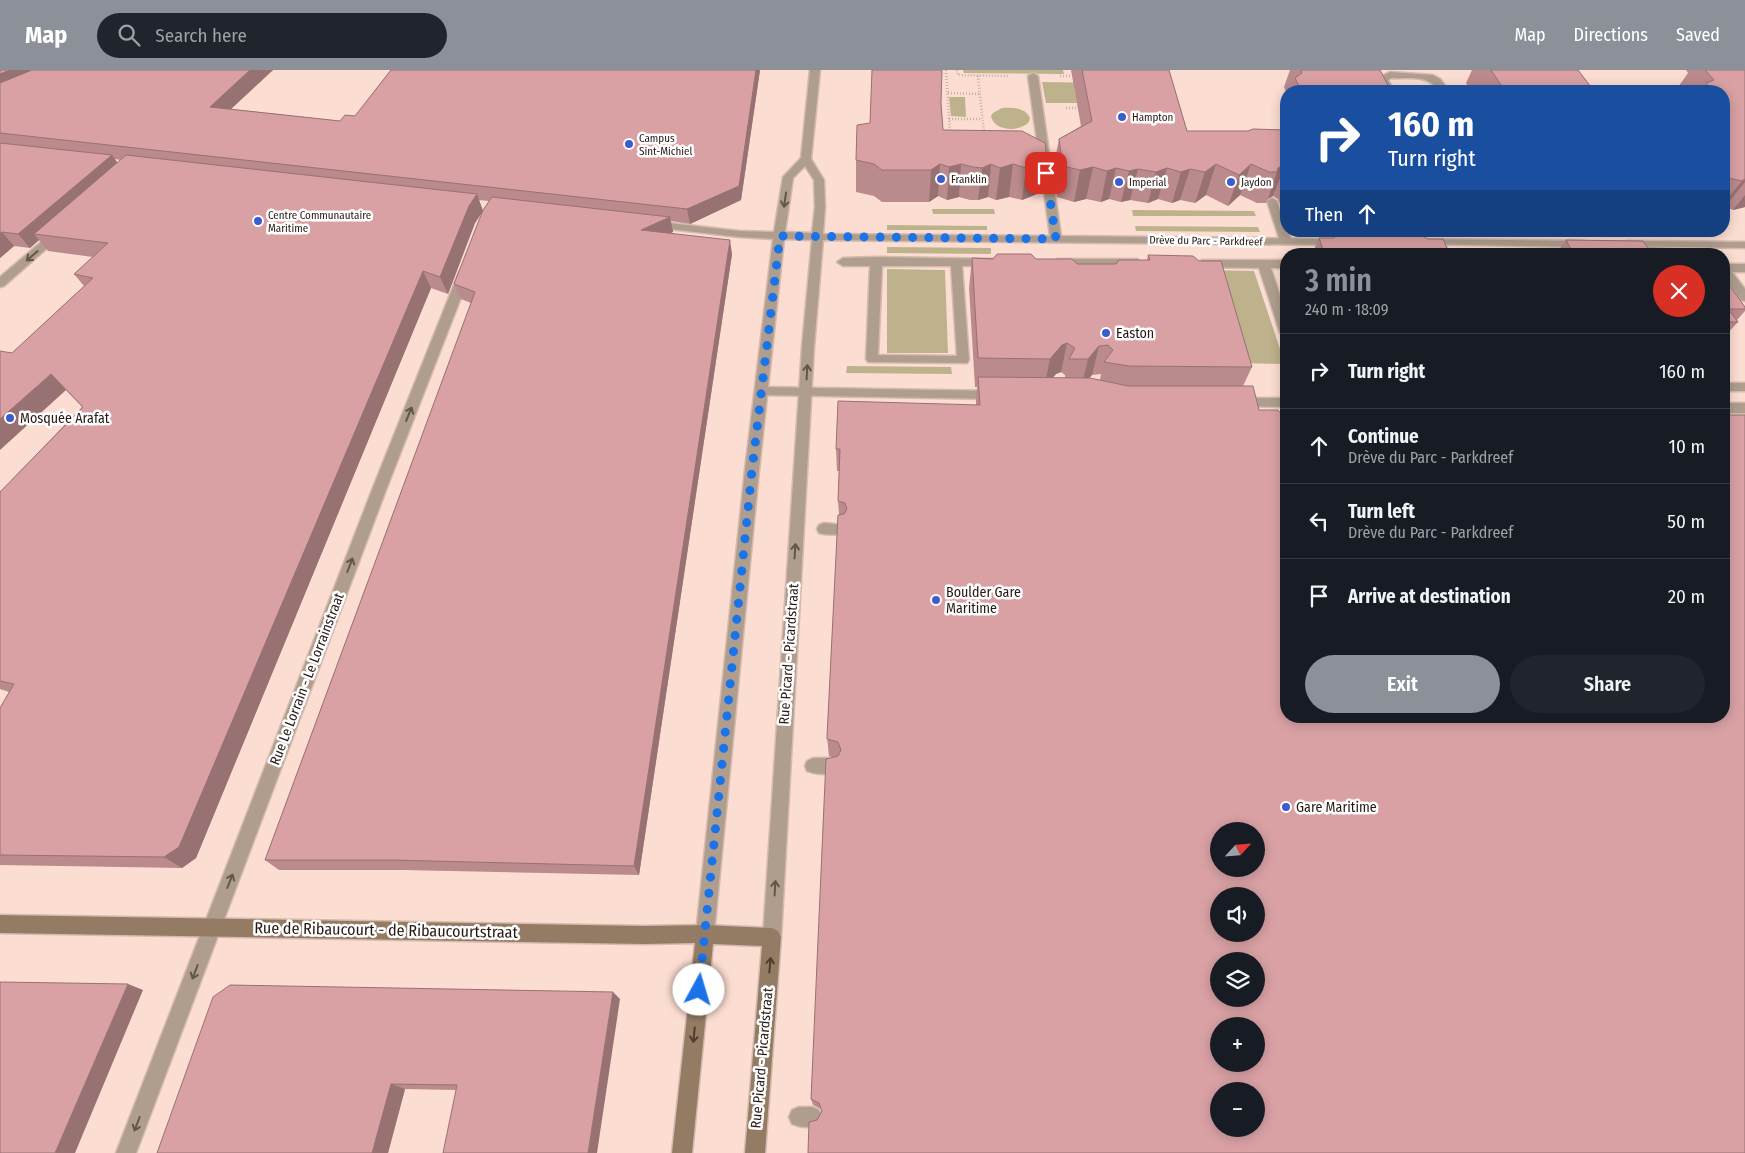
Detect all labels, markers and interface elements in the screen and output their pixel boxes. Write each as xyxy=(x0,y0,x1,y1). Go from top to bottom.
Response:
search box xyxy=(97,13,447,58)
text: Map xyxy=(25,21,67,49)
icon: search xyxy=(115,21,143,49)
text: Search here xyxy=(155,24,247,47)
text: Map xyxy=(1514,24,1546,46)
text: Directions xyxy=(1574,24,1648,46)
text: Saved xyxy=(1676,24,1720,46)
text: 160 m xyxy=(1388,103,1474,145)
icon: right xyxy=(1305,105,1370,170)
marker: Hampton xyxy=(1116,111,1128,123)
place label: Hampton xyxy=(1132,111,1173,124)
place label: Campus Sint-Michiel xyxy=(639,132,693,158)
marker: Campus Sint-Michiel xyxy=(623,138,635,150)
text: Turn right xyxy=(1388,145,1476,172)
pin xyxy=(1025,152,1067,194)
icon: arrive xyxy=(1032,159,1060,187)
marker: Franklin xyxy=(935,173,947,185)
place label: Franklin xyxy=(951,173,987,186)
marker: Imperial xyxy=(1113,176,1125,188)
place label: Imperial xyxy=(1129,176,1167,189)
marker: Jaydon xyxy=(1225,176,1237,188)
place label: Jaydon xyxy=(1241,176,1272,189)
one-way arrow xyxy=(780,192,790,208)
icon: ahead xyxy=(1353,200,1381,228)
text: Then xyxy=(1305,203,1343,226)
place label: Centre Communautaire Maritime xyxy=(268,209,371,235)
marker: Centre Communautaire Maritime xyxy=(252,215,264,227)
street label: Drève du Parc - Parkdreef xyxy=(1149,234,1264,249)
one-way arrow xyxy=(26,250,39,261)
text: 3 min xyxy=(1305,263,1372,299)
button: close xyxy=(1653,265,1705,317)
text: 240 m · 18:09 xyxy=(1305,300,1388,319)
place label: Easton xyxy=(1116,325,1154,342)
marker: Easton xyxy=(1100,327,1112,339)
icon: right xyxy=(1305,357,1333,385)
text: Turn right xyxy=(1348,360,1425,383)
text: 160 m xyxy=(1659,360,1705,383)
one-way arrow xyxy=(803,364,812,380)
one-way arrow xyxy=(405,407,414,422)
place label: Mosquée Arafat xyxy=(20,410,110,427)
marker: Mosquée Arafat xyxy=(4,412,16,424)
text: Continue xyxy=(1348,425,1419,448)
icon: ahead xyxy=(1305,432,1333,460)
text: 10 m xyxy=(1669,435,1705,458)
text: Drève du Parc - Parkdreef xyxy=(1348,448,1513,467)
text: Turn left xyxy=(1348,500,1415,523)
icon: left xyxy=(1305,507,1333,535)
text: 50 m xyxy=(1667,510,1705,533)
text: Drève du Parc - Parkdreef xyxy=(1348,523,1513,542)
one-way arrow xyxy=(791,544,800,560)
one-way arrow xyxy=(346,558,355,574)
icon: arrive xyxy=(1305,582,1333,610)
street label: Rue Picard - Picardstraat xyxy=(776,583,802,725)
place label: Boulder Gare Maritime xyxy=(946,584,1021,617)
text: Arrive at destination xyxy=(1348,585,1511,608)
text: 20 m xyxy=(1668,585,1705,608)
street label: Rue Le Lorrain - Le Lorrainstraat xyxy=(266,590,348,768)
marker: Boulder Gare Maritime xyxy=(930,594,942,606)
button: Exit xyxy=(1305,655,1500,713)
button: Share xyxy=(1510,655,1705,713)
place label: Gare Maritime xyxy=(1296,799,1377,816)
marker: Gare Maritime xyxy=(1280,801,1292,813)
north arrow xyxy=(1210,822,1265,878)
map controls xyxy=(1210,822,1265,1137)
one-way arrow xyxy=(226,874,235,889)
one-way arrow xyxy=(770,881,779,897)
button: sound xyxy=(1210,887,1265,942)
street label: Rue de Ribaucourt - de Ribaucourtstraat xyxy=(254,918,519,942)
button: layers xyxy=(1210,952,1265,1007)
one-way arrow xyxy=(765,957,774,973)
position arrow xyxy=(672,963,724,1015)
one-way arrow xyxy=(190,964,199,979)
street label: Rue Picard - Picardstraat xyxy=(747,986,777,1129)
button: + xyxy=(1210,1017,1265,1072)
one-way arrow xyxy=(689,1026,699,1042)
button: − xyxy=(1210,1082,1265,1137)
one-way arrow xyxy=(132,1115,141,1131)

